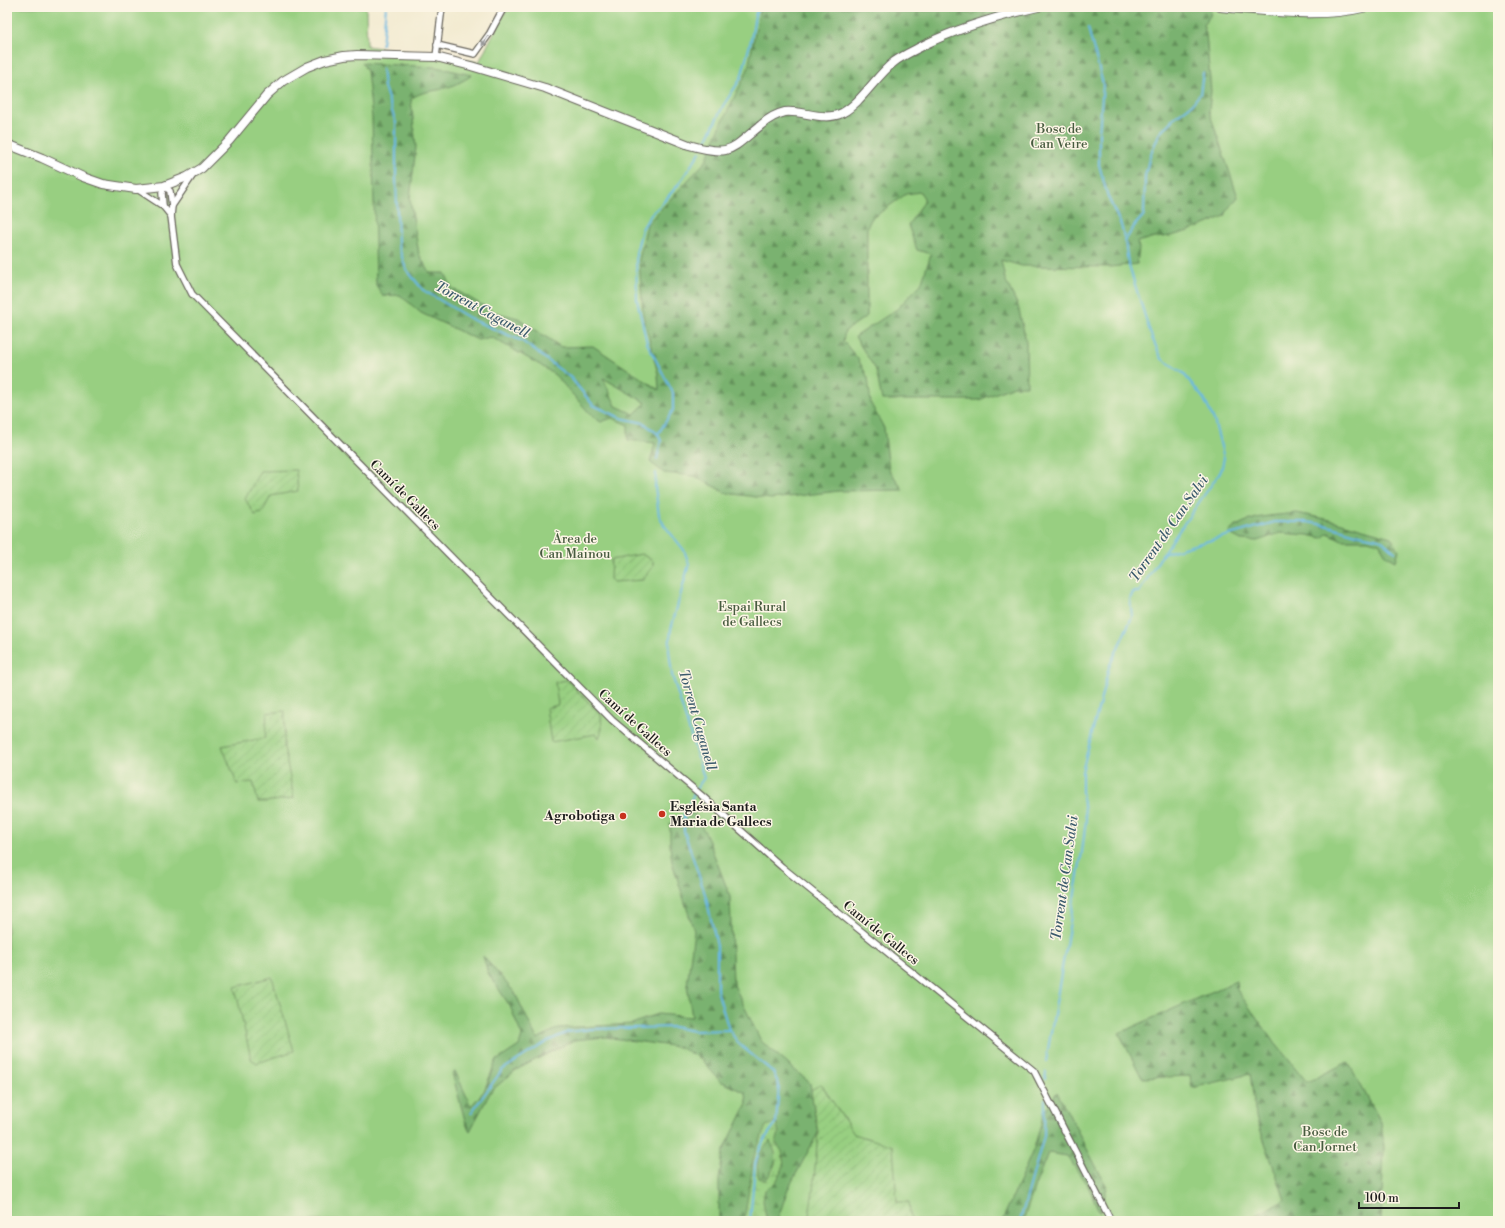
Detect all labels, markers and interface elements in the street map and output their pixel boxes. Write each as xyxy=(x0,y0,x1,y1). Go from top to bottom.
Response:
one-way arrow xyxy=(481,36,489,46)
park label: Bosc de Can Veire xyxy=(1030,121,1088,152)
water label: Torrent Caganell xyxy=(432,278,533,343)
street label: Camí de Gallecs xyxy=(366,456,444,534)
water label: Torrent de Can Salvi xyxy=(1126,472,1213,586)
park label: Àrea de Can Mainou xyxy=(540,530,611,562)
park label: Espai Rural de Gallecs xyxy=(718,599,786,630)
water label: Torrent Caganell xyxy=(674,667,720,773)
street label: Camí de Gallecs xyxy=(595,686,675,760)
place label: Església Santa Maria de Gallecs xyxy=(670,799,772,830)
place label: Agrobotiga xyxy=(543,808,616,824)
marker: Església Santa Maria de Gallecs xyxy=(657,809,667,819)
marker: Agrobotiga xyxy=(618,811,628,821)
water label: Torrent de Can Salvi xyxy=(1047,814,1083,942)
street label: Camí de Gallecs xyxy=(840,897,922,969)
park label: Bosc de Can Jornet xyxy=(1293,1124,1357,1155)
scale bar xyxy=(1359,1184,1459,1210)
text: 100 m xyxy=(1365,1191,1399,1206)

